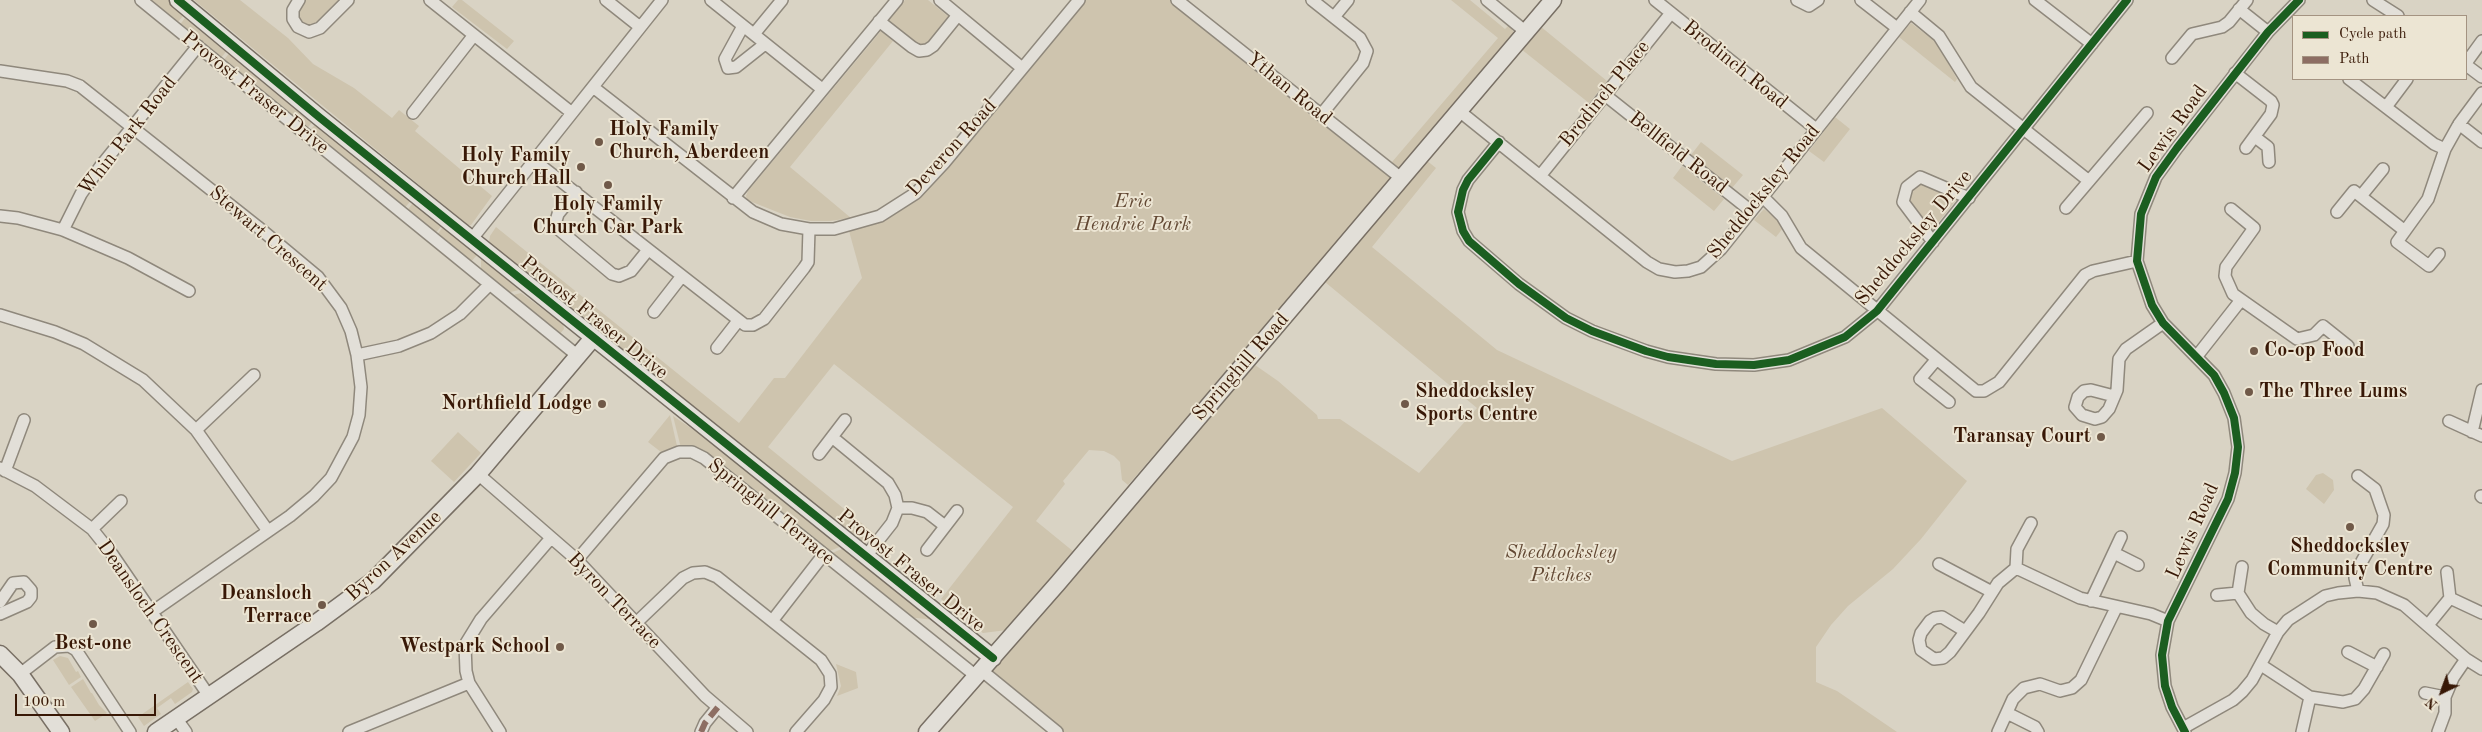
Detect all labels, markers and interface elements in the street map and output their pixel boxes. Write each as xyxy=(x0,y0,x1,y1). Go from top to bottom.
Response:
street label: Brodinch Road xyxy=(1678,15,1792,115)
legend xyxy=(2292,15,2467,80)
street label: Provost Fraser Drive xyxy=(176,26,334,160)
text: Cycle path xyxy=(2339,27,2407,42)
street label: Brodinch Place xyxy=(1555,36,1655,152)
street label: Ythan Road xyxy=(1241,47,1337,131)
text: Path xyxy=(2339,52,2369,67)
street label: Whin Park Road xyxy=(74,71,182,201)
street label: Lewis Road xyxy=(2133,81,2213,177)
street label: Deveron Road xyxy=(902,94,1002,202)
street label: Bellfield Road xyxy=(1623,107,1733,199)
place label: Holy Family Church, Aberdeen xyxy=(609,118,769,165)
street label: Sheddocksley Road xyxy=(1702,120,1826,264)
marker: Holy Family Church, Aberdeen xyxy=(593,136,605,148)
place label: Holy Family Church Hall xyxy=(461,144,571,191)
marker: Holy Family Church Hall xyxy=(575,161,587,173)
street label: Sheddocksley Drive xyxy=(1850,165,1978,311)
marker: Holy Family Church Car Park xyxy=(602,179,614,191)
street label: Stewart Crescent xyxy=(204,181,332,297)
park label: Eric Hendrie Park xyxy=(1075,190,1191,237)
place label: Holy Family Church Car Park xyxy=(532,193,684,240)
street label: Provost Fraser Drive xyxy=(515,251,673,385)
street label: Springhill Road xyxy=(1188,308,1294,426)
place label: Co-op Food xyxy=(2264,339,2365,363)
marker: Co-op Food xyxy=(2248,345,2260,357)
place label: Sheddocksley Sports Centre xyxy=(1415,380,1538,427)
place label: The Three Lums xyxy=(2259,380,2407,404)
marker: The Three Lums xyxy=(2243,386,2255,398)
place label: Northfield Lodge xyxy=(442,392,592,416)
marker: Northfield Lodge xyxy=(596,398,608,410)
marker: Sheddocksley Sports Centre xyxy=(1399,398,1411,410)
place label: Taransay Court xyxy=(1953,425,2091,449)
marker: Taransay Court xyxy=(2095,431,2107,443)
street label: Springhill Terrace xyxy=(702,453,840,571)
street label: Lewis Road xyxy=(2161,479,2225,583)
street label: Provost Fraser Drive xyxy=(832,504,990,638)
street label: Byron Avenue xyxy=(341,505,447,607)
marker: Sheddocksley Community Centre xyxy=(2344,521,2356,533)
place label: Sheddocksley Community Centre xyxy=(2267,535,2433,582)
street label: Deansloch Crescent xyxy=(91,536,209,688)
park label: Sheddocksley Pitches xyxy=(1505,541,1617,588)
street label: Byron Terrace xyxy=(562,548,666,654)
place label: Deansloch Terrace xyxy=(220,582,312,629)
marker: Deansloch Terrace xyxy=(316,599,328,611)
marker: Best-one xyxy=(87,618,99,630)
place label: Best-one xyxy=(54,632,132,656)
place label: Westpark School xyxy=(399,635,550,659)
marker: Westpark School xyxy=(554,641,566,653)
north arrow xyxy=(2417,667,2467,717)
scale bar xyxy=(18,684,159,716)
text: N xyxy=(2423,694,2441,712)
text: 100 m xyxy=(23,695,65,710)

